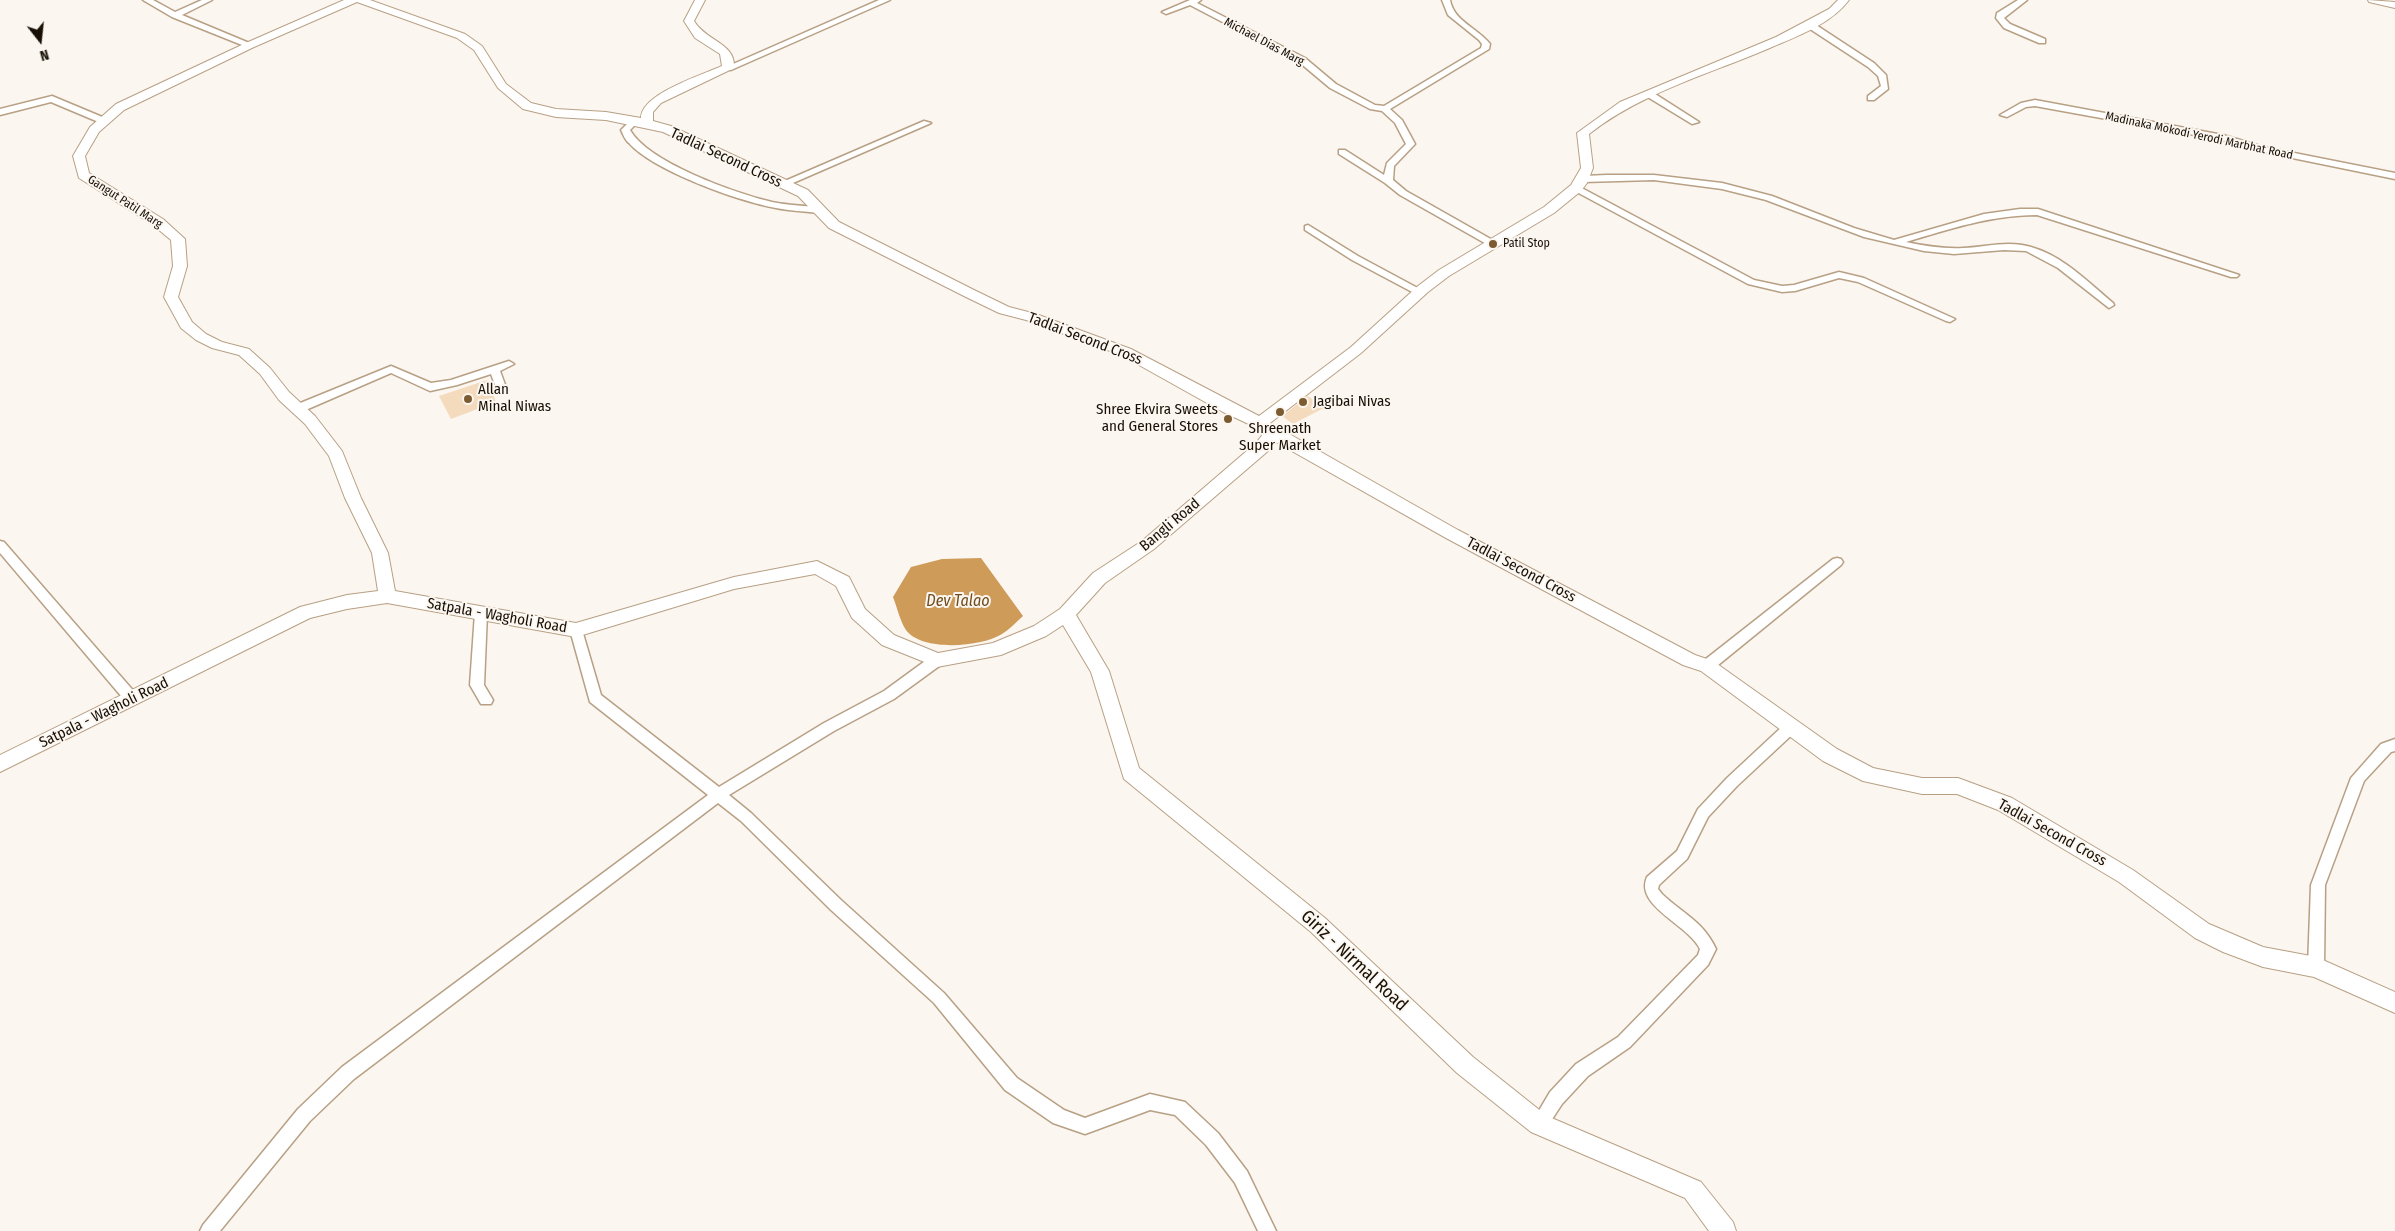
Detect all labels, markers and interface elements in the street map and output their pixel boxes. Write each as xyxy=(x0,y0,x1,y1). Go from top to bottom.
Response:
north arrow xyxy=(15,15,65,65)
street label: Michael Dias Marg xyxy=(1221,15,1307,69)
text: N xyxy=(38,46,51,64)
street label: Madinaka Mokodi Yerodi Marbhat Road xyxy=(2104,109,2294,163)
street label: Tadlai Second Cross xyxy=(667,124,785,192)
street label: Gangut Patil Marg xyxy=(85,172,165,232)
place label: Patil Stop xyxy=(1503,237,1550,251)
marker: Patil Stop xyxy=(1487,238,1499,250)
street label: Tadlai Second Cross xyxy=(1025,309,1145,369)
place label: Allan Minal Niwas xyxy=(478,381,551,416)
marker: Allan Minal Niwas xyxy=(462,393,474,405)
place label: Jagibai Nivas xyxy=(1313,393,1391,411)
marker: Jagibai Nivas xyxy=(1297,396,1309,408)
place label: Shree Ekvira Sweets and General Stores xyxy=(1096,401,1218,436)
marker: Shreenath Super Market xyxy=(1274,406,1286,418)
marker: Shree Ekvira Sweets and General Stores xyxy=(1222,413,1234,425)
place label: Shreenath Super Market xyxy=(1239,420,1321,455)
street label: Bangli Road xyxy=(1136,495,1204,555)
street label: Tadlai Second Cross xyxy=(1463,534,1579,606)
water label: Dev Talao xyxy=(926,592,990,612)
street label: Satpala - Wagholi Road xyxy=(426,595,568,637)
street label: Satpala - Wagholi Road xyxy=(36,674,172,752)
street label: Tadlai Second Cross xyxy=(1995,796,2109,870)
street label: Giriz - Nirmal Road xyxy=(1296,906,1412,1016)

